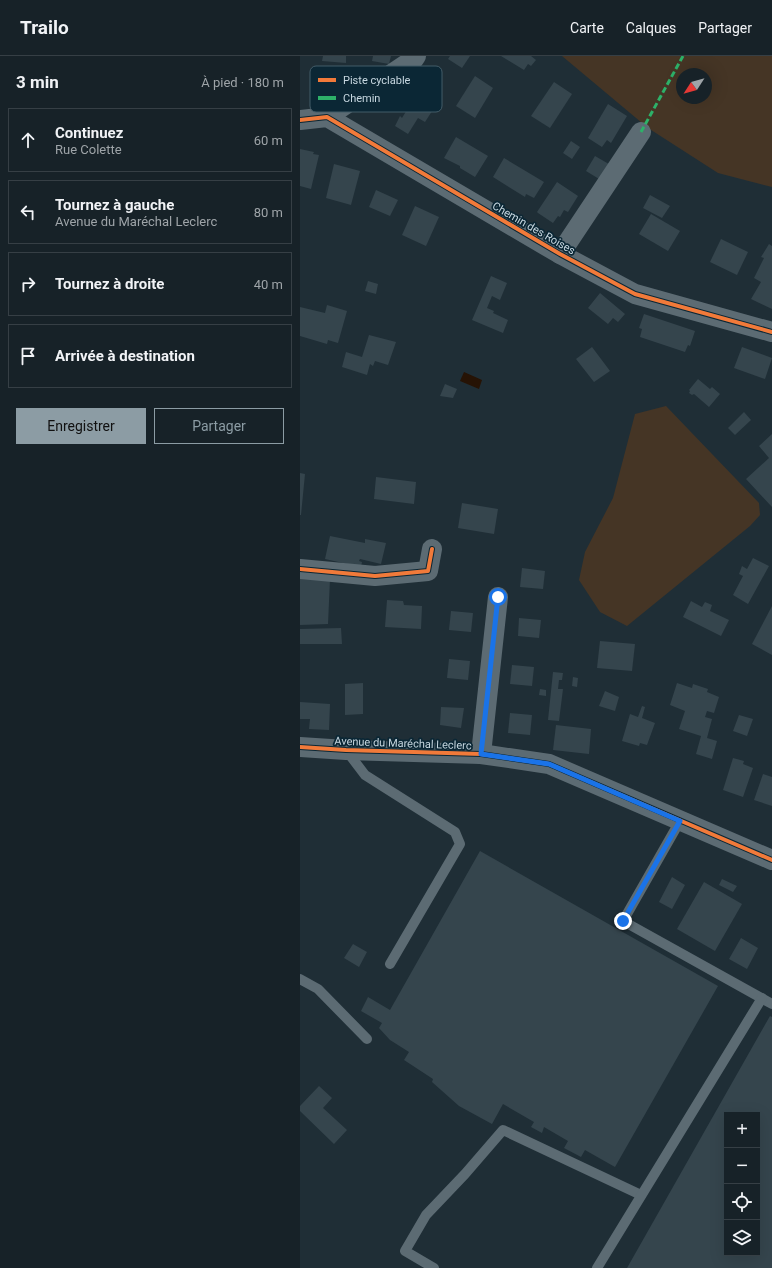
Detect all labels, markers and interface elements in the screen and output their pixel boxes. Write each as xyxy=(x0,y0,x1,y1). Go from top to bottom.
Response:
text: Trailo xyxy=(20,16,69,39)
text: Carte xyxy=(570,20,604,36)
text: Calques xyxy=(626,20,676,36)
text: Partager xyxy=(698,20,752,36)
legend xyxy=(310,66,442,112)
north arrow xyxy=(676,68,712,104)
text: 3 min xyxy=(16,72,59,92)
text: Piste cyclable xyxy=(343,74,411,87)
text: À pied · 180 m xyxy=(201,75,284,90)
text: Chemin xyxy=(343,92,380,105)
text: Continuez xyxy=(55,124,123,142)
icon: ahead xyxy=(17,129,39,151)
text: 60 m xyxy=(254,133,283,148)
text: Rue Colette xyxy=(55,142,122,157)
text: Tournez à gauche xyxy=(55,196,174,214)
street label: Chemin des Roises xyxy=(490,199,578,258)
icon: left xyxy=(17,201,39,223)
text: 80 m xyxy=(254,205,283,220)
text: Avenue du Maréchal Leclerc xyxy=(55,214,217,229)
icon: right xyxy=(17,273,39,295)
text: Tournez à droite xyxy=(55,275,164,293)
text: 40 m xyxy=(254,277,283,292)
icon: arrive xyxy=(17,345,39,367)
text: Arrivée à destination xyxy=(55,347,195,365)
button: Enregistrer xyxy=(16,408,146,444)
button: Partager xyxy=(154,408,284,444)
route start xyxy=(489,588,507,606)
street label: Avenue du Maréchal Leclerc xyxy=(334,735,472,752)
route end xyxy=(614,912,632,930)
map controls xyxy=(724,1112,760,1256)
button: + xyxy=(724,1112,760,1148)
button: − xyxy=(724,1148,760,1184)
button: locate xyxy=(724,1184,760,1220)
button: layers xyxy=(724,1220,760,1256)

